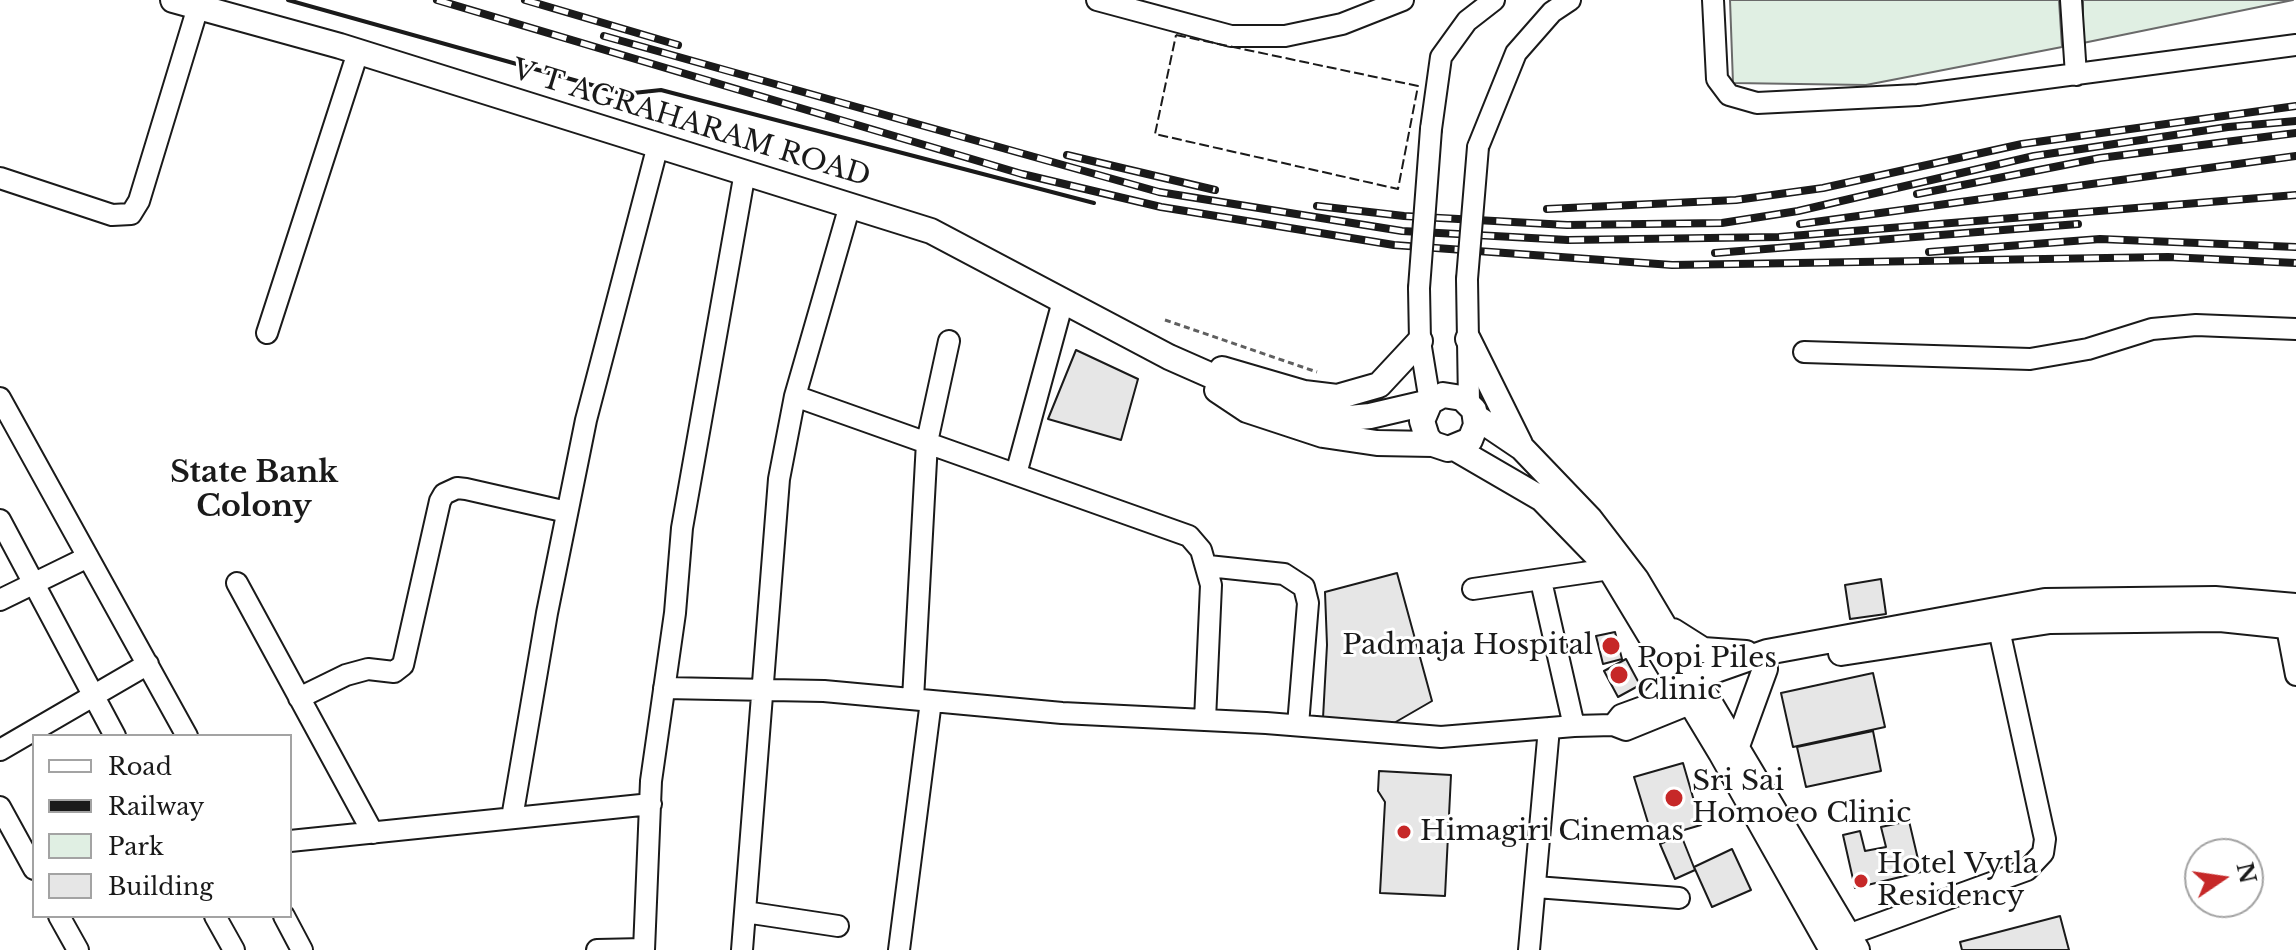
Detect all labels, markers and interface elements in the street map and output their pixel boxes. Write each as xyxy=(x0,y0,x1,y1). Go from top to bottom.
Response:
street label: V T AGRAHARAM ROAD xyxy=(508,53,874,195)
district label: State Bank Colony xyxy=(170,456,338,526)
place label: Padmaja Hospital xyxy=(1342,629,1593,663)
marker: Padmaja Hospital xyxy=(1600,635,1622,657)
place label: Popi Piles Clinic xyxy=(1637,642,1777,708)
marker: Popi Piles Clinic xyxy=(1608,664,1630,686)
legend xyxy=(32,734,292,918)
text: Road xyxy=(108,752,172,781)
place label: Sri Sai Homoeo Clinic xyxy=(1692,765,1911,831)
marker: Sri Sai Homoeo Clinic xyxy=(1663,787,1685,809)
text: Railway xyxy=(108,792,204,821)
place label: Himagiri Cinemas xyxy=(1420,815,1684,849)
marker: Himagiri Cinemas xyxy=(1395,823,1413,841)
text: Park xyxy=(108,832,164,861)
north arrow xyxy=(2184,838,2264,918)
place label: Hotel Vytla Residency xyxy=(1877,848,2038,914)
text: N xyxy=(2230,860,2261,886)
text: Building xyxy=(108,872,214,901)
marker: Hotel Vytla Residency xyxy=(1852,872,1870,890)

